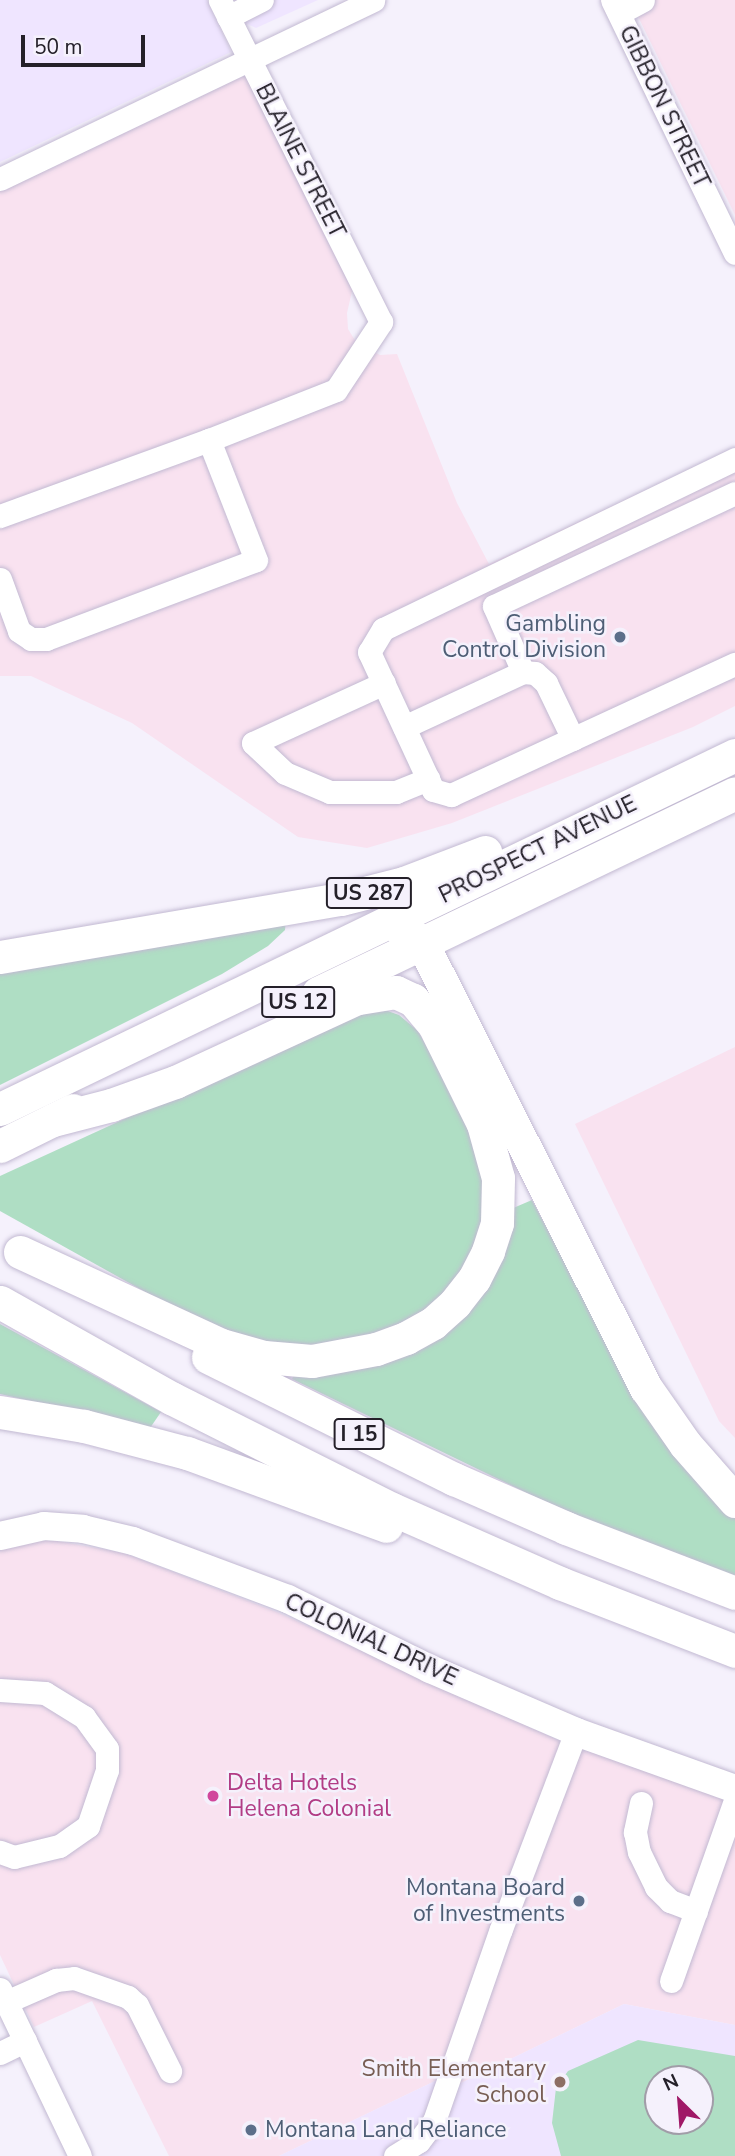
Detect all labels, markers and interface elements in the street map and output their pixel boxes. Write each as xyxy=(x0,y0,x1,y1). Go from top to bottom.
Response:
scale bar xyxy=(24,21,149,65)
street label: GIBBON STREET xyxy=(613,21,715,193)
text: 50 m xyxy=(34,33,83,61)
street label: BLAINE STREET xyxy=(249,79,351,243)
place label: Gambling Control Division xyxy=(442,610,606,664)
marker: Gambling Control Division xyxy=(612,629,628,645)
street label: PROSPECT AVENUE xyxy=(435,790,641,910)
road number: US 287 xyxy=(325,876,413,910)
road number: US 12 xyxy=(260,984,336,1020)
road number: I 15 xyxy=(333,1416,385,1452)
street label: COLONIAL DRIVE xyxy=(280,1588,462,1692)
place label: Delta Hotels Helena Colonial xyxy=(227,1769,391,1823)
marker: Delta Hotels Helena Colonial xyxy=(205,1788,221,1804)
place label: Montana Board of Investments xyxy=(406,1874,565,1928)
marker: Montana Board of Investments xyxy=(571,1893,587,1909)
place label: Smith Elementary School xyxy=(361,2055,546,2109)
north arrow xyxy=(644,2065,714,2135)
text: N xyxy=(659,2068,683,2098)
marker: Smith Elementary School xyxy=(552,2074,568,2090)
place label: Montana Land Reliance xyxy=(265,2116,506,2144)
marker: Montana Land Reliance xyxy=(243,2122,259,2138)

